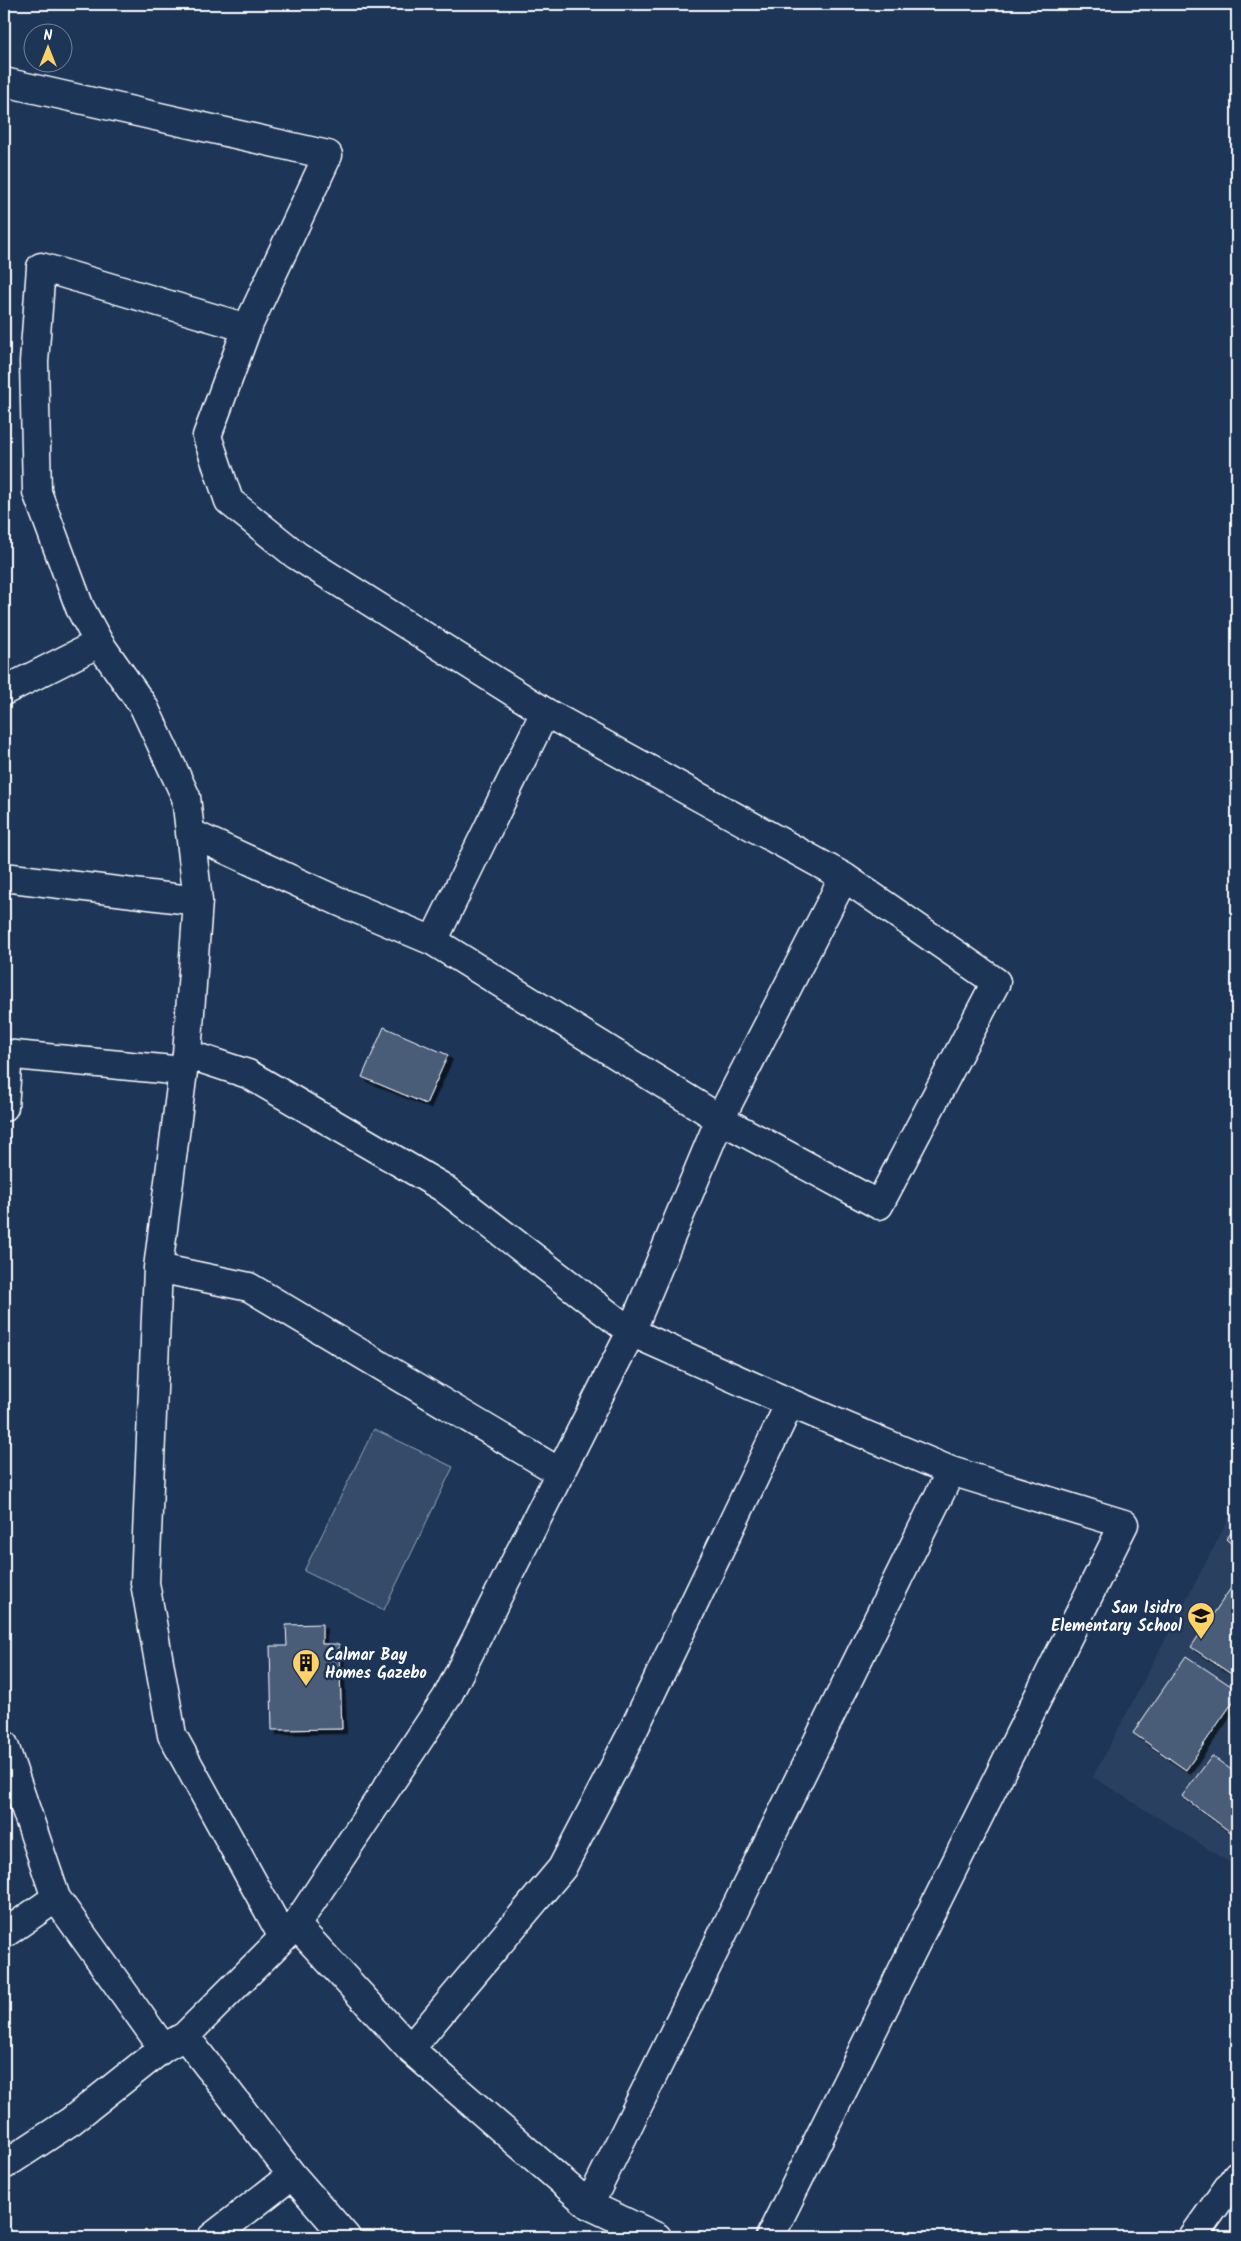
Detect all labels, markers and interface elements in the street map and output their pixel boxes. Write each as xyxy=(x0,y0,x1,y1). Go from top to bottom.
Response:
north arrow xyxy=(22,22,72,72)
text: N xyxy=(44,25,53,47)
place label: San Isidro Elementary School xyxy=(1051,1596,1183,1639)
school or university icon: San Isidro Elementary School xyxy=(1186,1601,1216,1640)
place label: Calmar Bay Homes Gazebo xyxy=(325,1643,427,1686)
building icon: Calmar Bay Homes Gazebo xyxy=(291,1648,321,1687)

